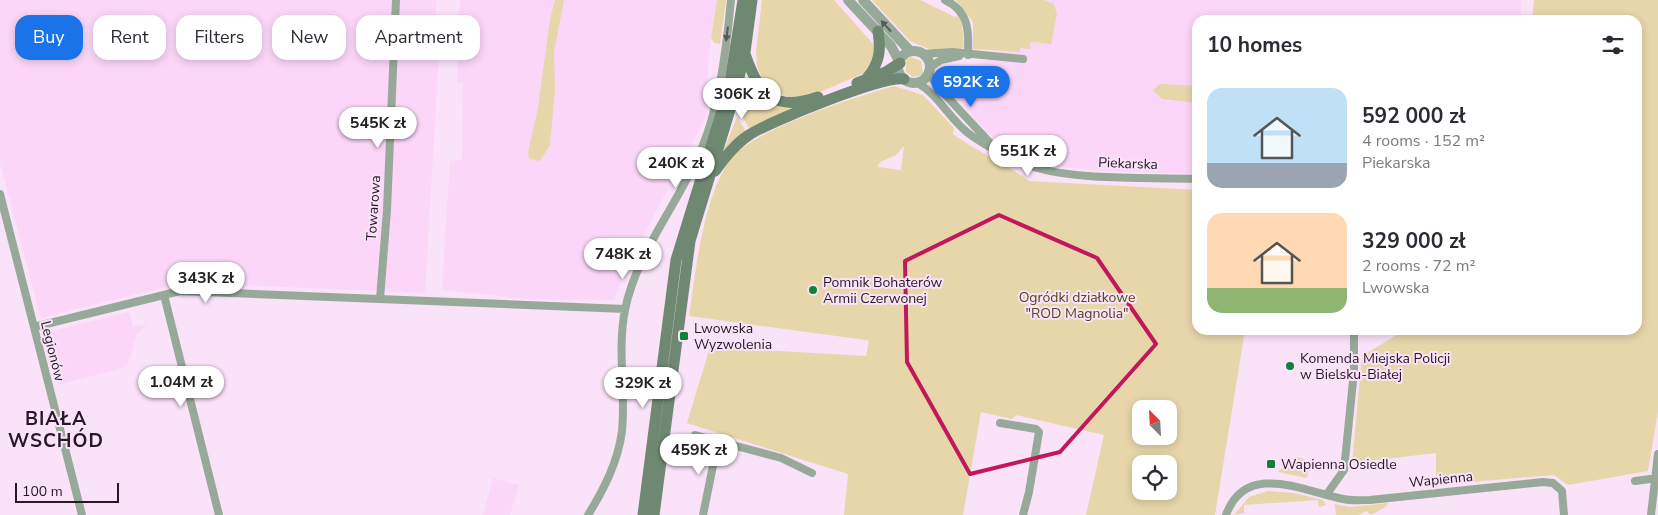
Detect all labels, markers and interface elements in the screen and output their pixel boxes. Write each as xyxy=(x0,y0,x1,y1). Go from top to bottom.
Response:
chip: Buy xyxy=(15,15,83,60)
chip: Rent xyxy=(93,15,166,60)
chip: Filters xyxy=(176,15,262,60)
chip: New xyxy=(272,15,346,60)
chip: Apartment xyxy=(356,15,480,60)
one-way arrow xyxy=(880,21,892,33)
one-way arrow xyxy=(723,27,731,43)
text: 10 homes xyxy=(1207,31,1302,59)
icon: filters xyxy=(1599,31,1627,59)
pin: 592K zł xyxy=(925,66,1017,108)
text: 592K zł xyxy=(943,71,999,93)
pin: 306K zł xyxy=(696,78,788,120)
text: 306K zł xyxy=(714,83,770,105)
text: 592 000 zł xyxy=(1362,102,1466,130)
pin: 545K zł xyxy=(332,106,424,149)
icon: home xyxy=(1247,108,1307,168)
text: 545K zł xyxy=(350,112,406,134)
text: 4 rooms · 152 m² xyxy=(1362,130,1485,152)
pin: 551K zł xyxy=(982,134,1074,177)
text: 551K zł xyxy=(1000,140,1056,162)
pin: 240K zł xyxy=(630,146,722,189)
text: 240K zł xyxy=(648,152,704,174)
text: Piekarska xyxy=(1362,152,1431,174)
street label: Piekarska xyxy=(1098,153,1158,174)
street label: Towarowa xyxy=(362,175,385,242)
text: 329 000 zł xyxy=(1362,227,1466,255)
icon: home xyxy=(1247,233,1307,293)
pin: 748K zł xyxy=(577,238,669,280)
text: 748K zł xyxy=(595,243,651,265)
text: 2 rooms · 72 m² xyxy=(1362,255,1475,277)
pin: 343K zł xyxy=(160,262,252,304)
text: 343K zł xyxy=(178,267,234,289)
place label: Pomnik Bohaterów Armii Czerwonej xyxy=(823,273,943,308)
text: Lwowska xyxy=(1362,277,1430,299)
marker: Pomnik Bohaterów Armii Czerwonej xyxy=(807,284,819,296)
park label: Ogródki działkowe "ROD Magnolia" xyxy=(1019,288,1135,323)
street label: Legionów xyxy=(36,319,69,384)
place label: Lwowska Wyzwolenia xyxy=(694,319,772,354)
marker: Lwowska Wyzwolenia xyxy=(678,330,690,342)
place label: Komenda Miejska Policji w Bielsku-Białej xyxy=(1300,349,1450,384)
marker: Komenda Miejska Policji w Bielsku-Białej xyxy=(1284,360,1296,372)
pin: 1.04M zł xyxy=(129,366,233,408)
pin: 329K zł xyxy=(597,366,689,409)
text: 1.04M zł xyxy=(149,371,213,393)
text: 329K zł xyxy=(615,372,671,394)
north arrow xyxy=(1132,400,1178,445)
map controls xyxy=(1132,400,1177,500)
district label: BIAŁA WSCHÓD xyxy=(8,406,104,454)
pin: 459K zł xyxy=(653,434,745,476)
text: 459K zł xyxy=(671,439,727,461)
button: locate xyxy=(1132,455,1177,500)
place label: Wapienna Osiedle xyxy=(1281,455,1397,474)
marker: Wapienna Osiedle xyxy=(1265,458,1277,470)
street label: Wapienna xyxy=(1408,467,1474,492)
scale bar xyxy=(15,480,119,503)
text: 100 m xyxy=(22,482,63,501)

